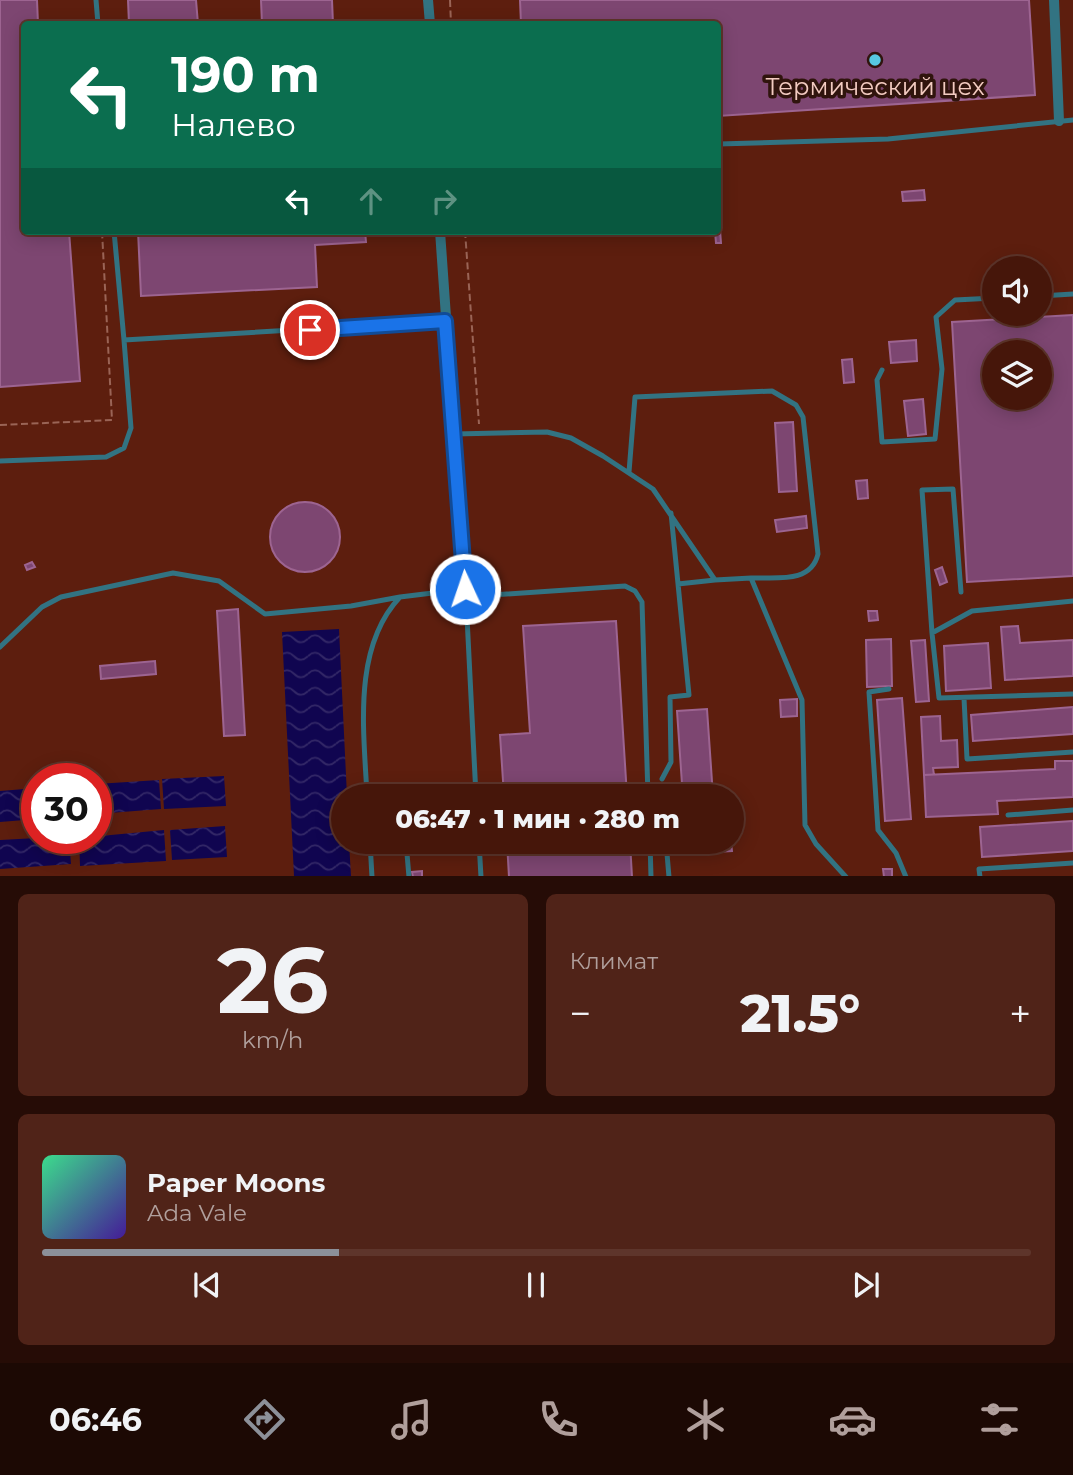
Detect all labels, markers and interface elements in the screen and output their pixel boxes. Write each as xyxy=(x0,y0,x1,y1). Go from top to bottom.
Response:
text: 190 m xyxy=(171,45,320,104)
icon: left xyxy=(56,49,147,140)
marker: Термический цех xyxy=(867,52,883,68)
place label: Термический цех xyxy=(765,72,985,101)
text: Налево xyxy=(171,105,296,144)
icon: left xyxy=(279,182,317,220)
icon: ahead xyxy=(352,182,390,220)
icon: right xyxy=(425,182,463,220)
map controls xyxy=(982,256,1052,410)
button: sound xyxy=(982,256,1052,326)
pin xyxy=(280,300,340,360)
icon: arrive xyxy=(291,311,329,349)
button: layers xyxy=(982,340,1052,410)
position arrow xyxy=(428,552,502,626)
speed limit sign: 30 xyxy=(21,763,112,854)
text: 06:47 · 1 мин · 280 m xyxy=(395,803,680,835)
text: 26 xyxy=(217,925,329,1036)
text: Климат xyxy=(570,947,658,975)
text: 21.5° xyxy=(740,982,860,1045)
text: − xyxy=(570,990,591,1037)
text: + xyxy=(1009,990,1031,1037)
text: km/h xyxy=(242,1026,303,1054)
text: Paper Moons xyxy=(147,1167,325,1199)
text: Ada Vale xyxy=(147,1199,247,1227)
icon: previous xyxy=(188,1266,226,1304)
icon: pause xyxy=(517,1266,555,1304)
icon: next xyxy=(847,1266,885,1304)
icon: directions xyxy=(240,1395,289,1444)
icon: music xyxy=(387,1395,436,1444)
icon: phone xyxy=(534,1395,583,1444)
icon: climate xyxy=(681,1395,730,1444)
icon: car xyxy=(828,1395,877,1444)
icon: filters xyxy=(975,1395,1024,1444)
text: 06:46 xyxy=(49,1400,142,1439)

